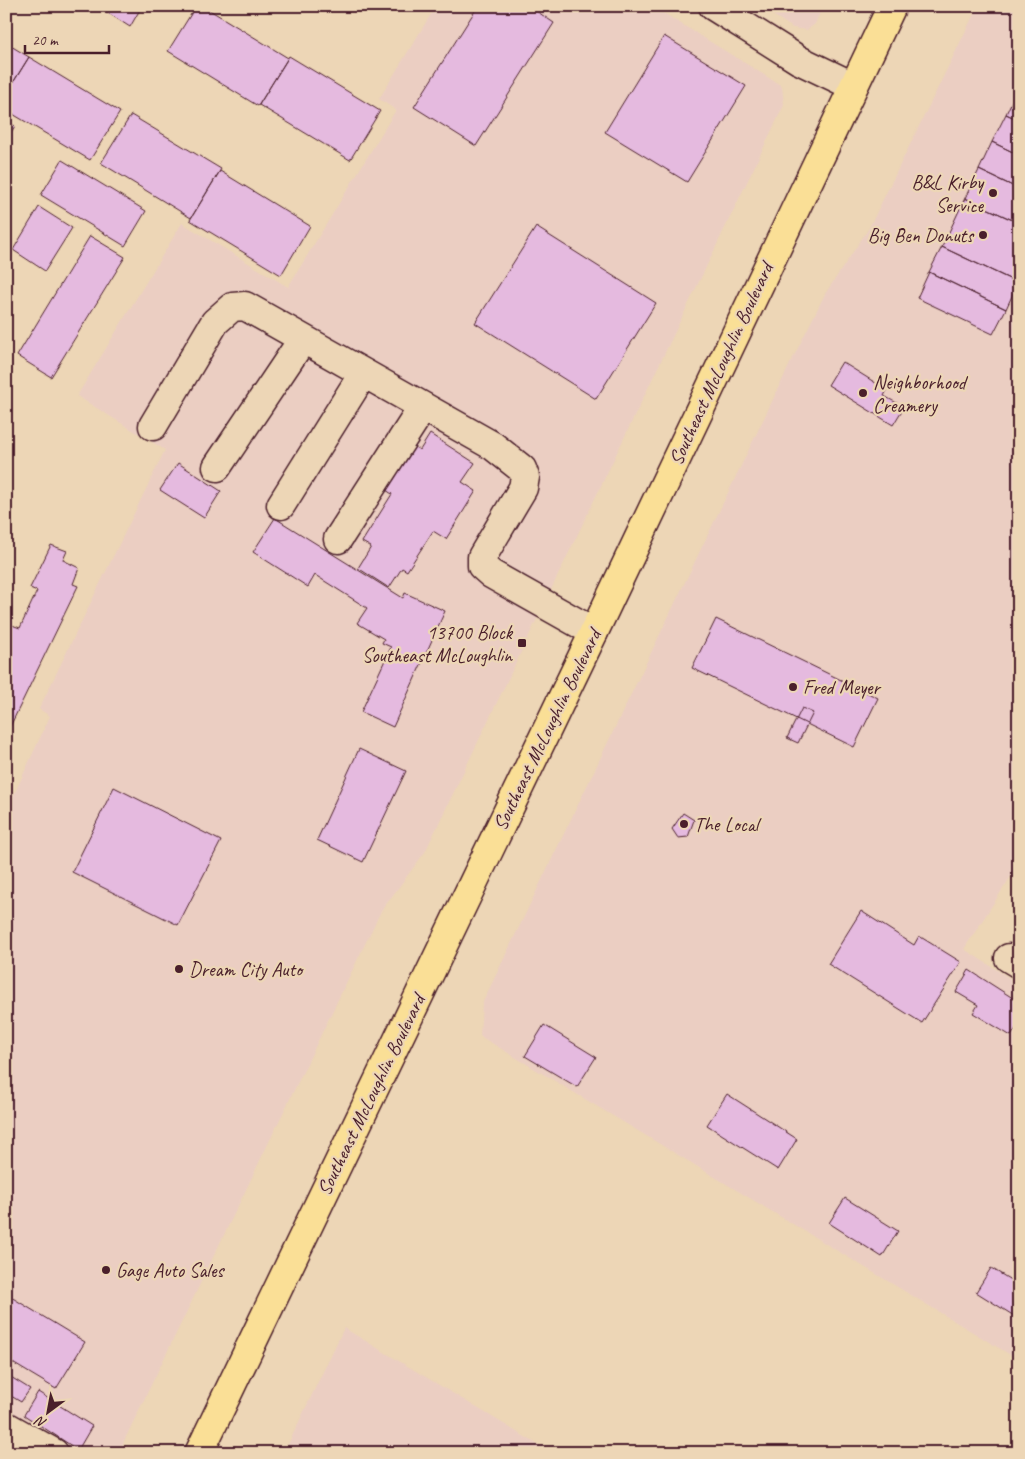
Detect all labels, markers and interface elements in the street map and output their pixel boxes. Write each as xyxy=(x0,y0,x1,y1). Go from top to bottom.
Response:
scale bar xyxy=(25,22,109,54)
text: 20 m xyxy=(32,31,59,50)
place label: B&L Kirby Service xyxy=(912,170,985,218)
marker: B&L Kirby Service xyxy=(987,187,999,199)
place label: Big Ben Donuts xyxy=(868,223,975,248)
marker: Big Ben Donuts xyxy=(977,229,989,241)
street label: Southeast McLoughlin Boulevard xyxy=(663,256,780,469)
place label: Neighborhood Creamery xyxy=(873,370,969,418)
marker: Neighborhood Creamery xyxy=(857,387,869,399)
place label: 13700 Block Southeast McLoughlin xyxy=(362,620,514,668)
street label: Southeast McLoughlin Boulevard xyxy=(488,623,608,834)
marker: 13700 Block Southeast McLoughlin xyxy=(516,637,528,649)
place label: Fred Meyer xyxy=(803,675,881,700)
marker: Fred Meyer xyxy=(787,681,799,693)
place label: The Local xyxy=(694,812,762,837)
marker: The Local xyxy=(678,818,690,830)
place label: Dream City Auto xyxy=(189,957,304,982)
marker: Dream City Auto xyxy=(173,963,185,975)
street label: Southeast McLoughlin Boulevard xyxy=(312,988,432,1199)
place label: Gage Auto Sales xyxy=(116,1258,225,1283)
marker: Gage Auto Sales xyxy=(100,1264,112,1276)
north arrow xyxy=(22,1386,72,1436)
text: N xyxy=(31,1412,50,1432)

